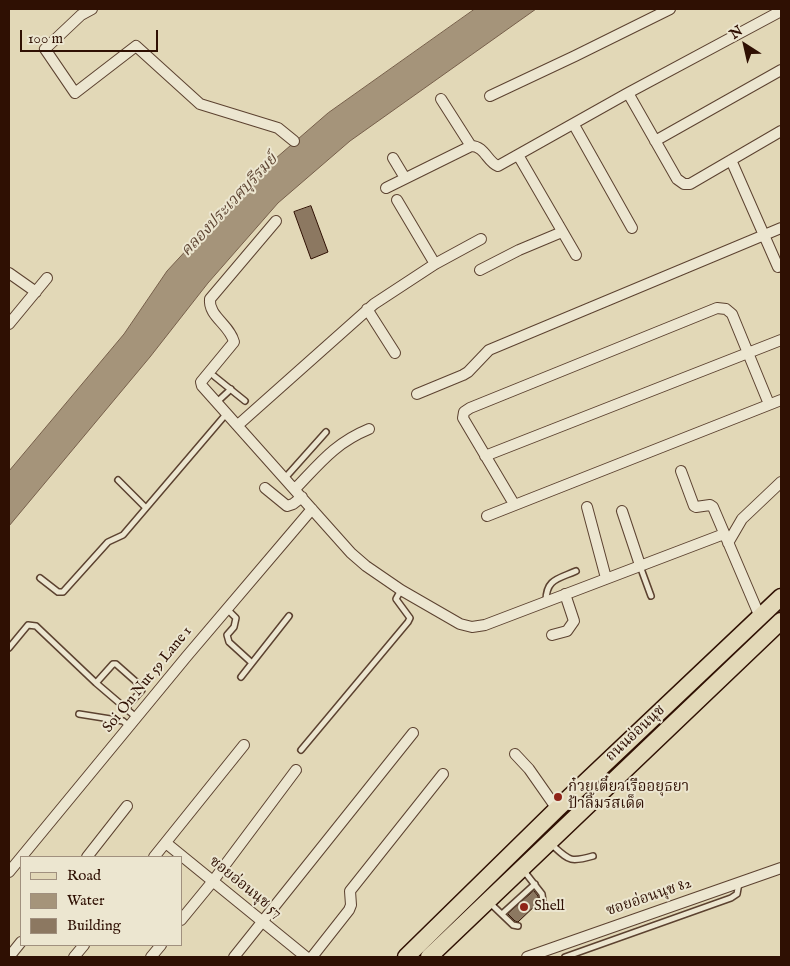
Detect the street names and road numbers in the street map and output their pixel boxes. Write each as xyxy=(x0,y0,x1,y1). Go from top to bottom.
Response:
street label: Soi On Nut 59 Lane 1 xyxy=(100,623,196,737)
street label: ถนนอ่อนนุช xyxy=(602,702,670,766)
street label: ซอยอ่อนนุช 57 xyxy=(205,853,285,923)
street label: ซอยอ่อนนุช 82 xyxy=(604,875,694,921)

